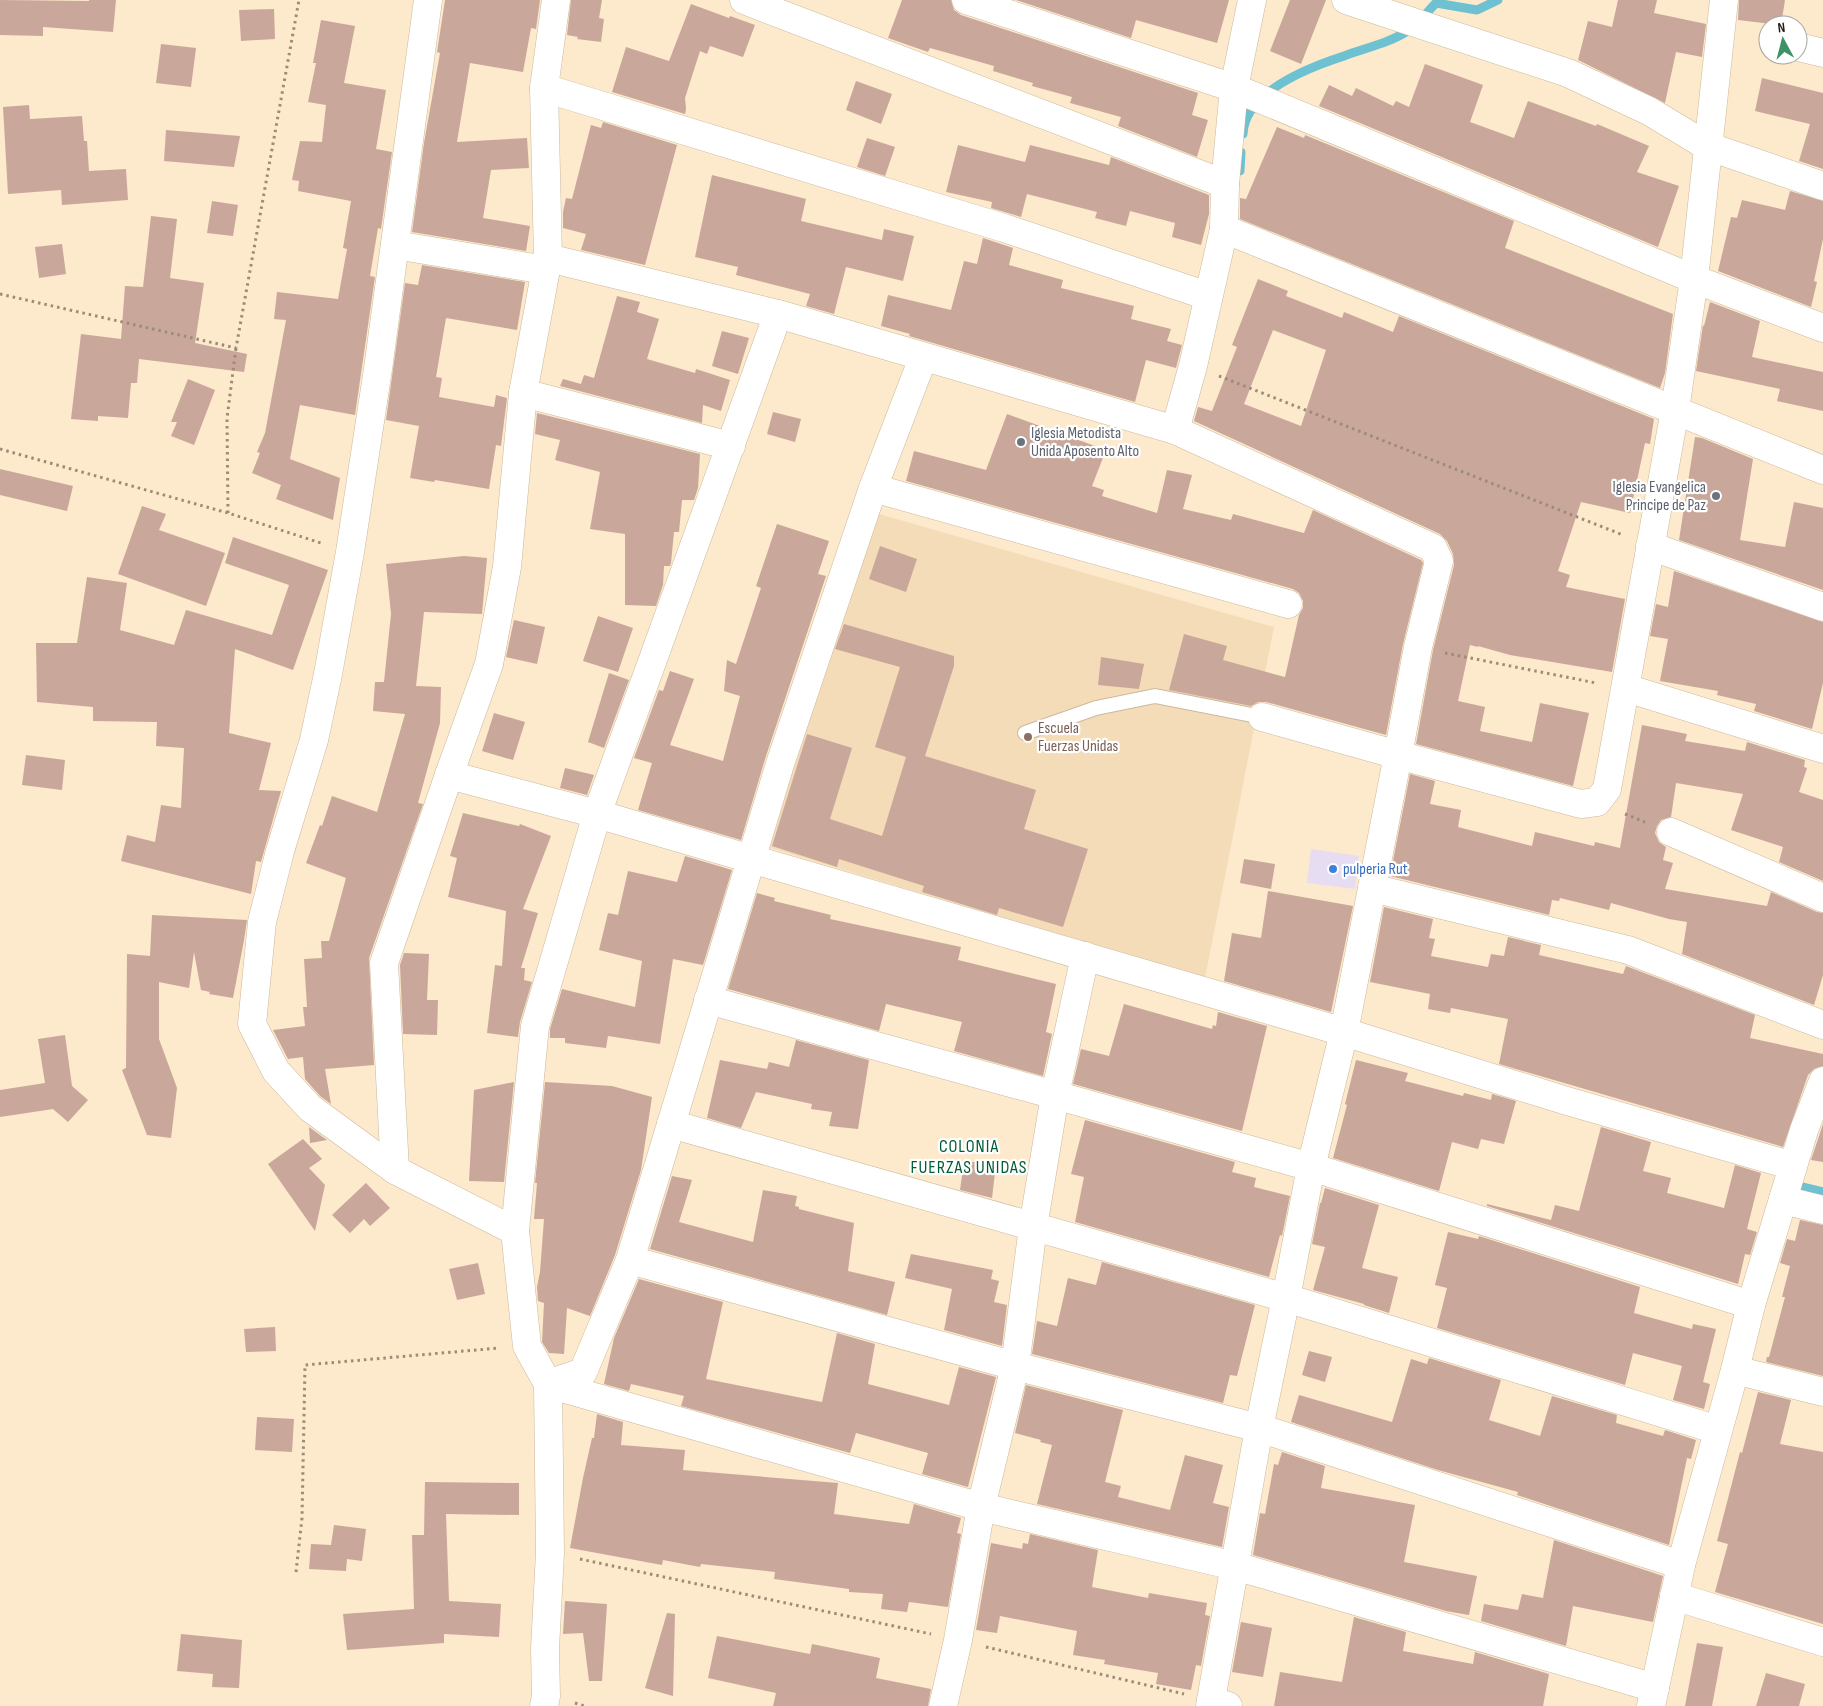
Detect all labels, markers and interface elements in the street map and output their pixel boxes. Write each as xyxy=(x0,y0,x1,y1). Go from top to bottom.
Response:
north arrow xyxy=(1758,15,1808,65)
text: N xyxy=(1777,19,1786,36)
place label: Iglesia Metodista Unida Aposento Alto xyxy=(1031,424,1139,461)
marker: Iglesia Metodista Unida Aposento Alto xyxy=(1015,436,1027,448)
place label: Iglesia Evangelica Principe de Paz xyxy=(1613,478,1706,515)
marker: Iglesia Evangelica Principe de Paz xyxy=(1710,490,1722,502)
place label: Escuela Fuerzas Unidas xyxy=(1038,719,1119,756)
marker: Escuela Fuerzas Unidas xyxy=(1022,731,1034,743)
place label: pulperia Rut xyxy=(1343,860,1408,879)
marker: pulperia Rut xyxy=(1327,863,1339,875)
district label: COLONIA FUERZAS UNIDAS xyxy=(911,1136,1028,1178)

